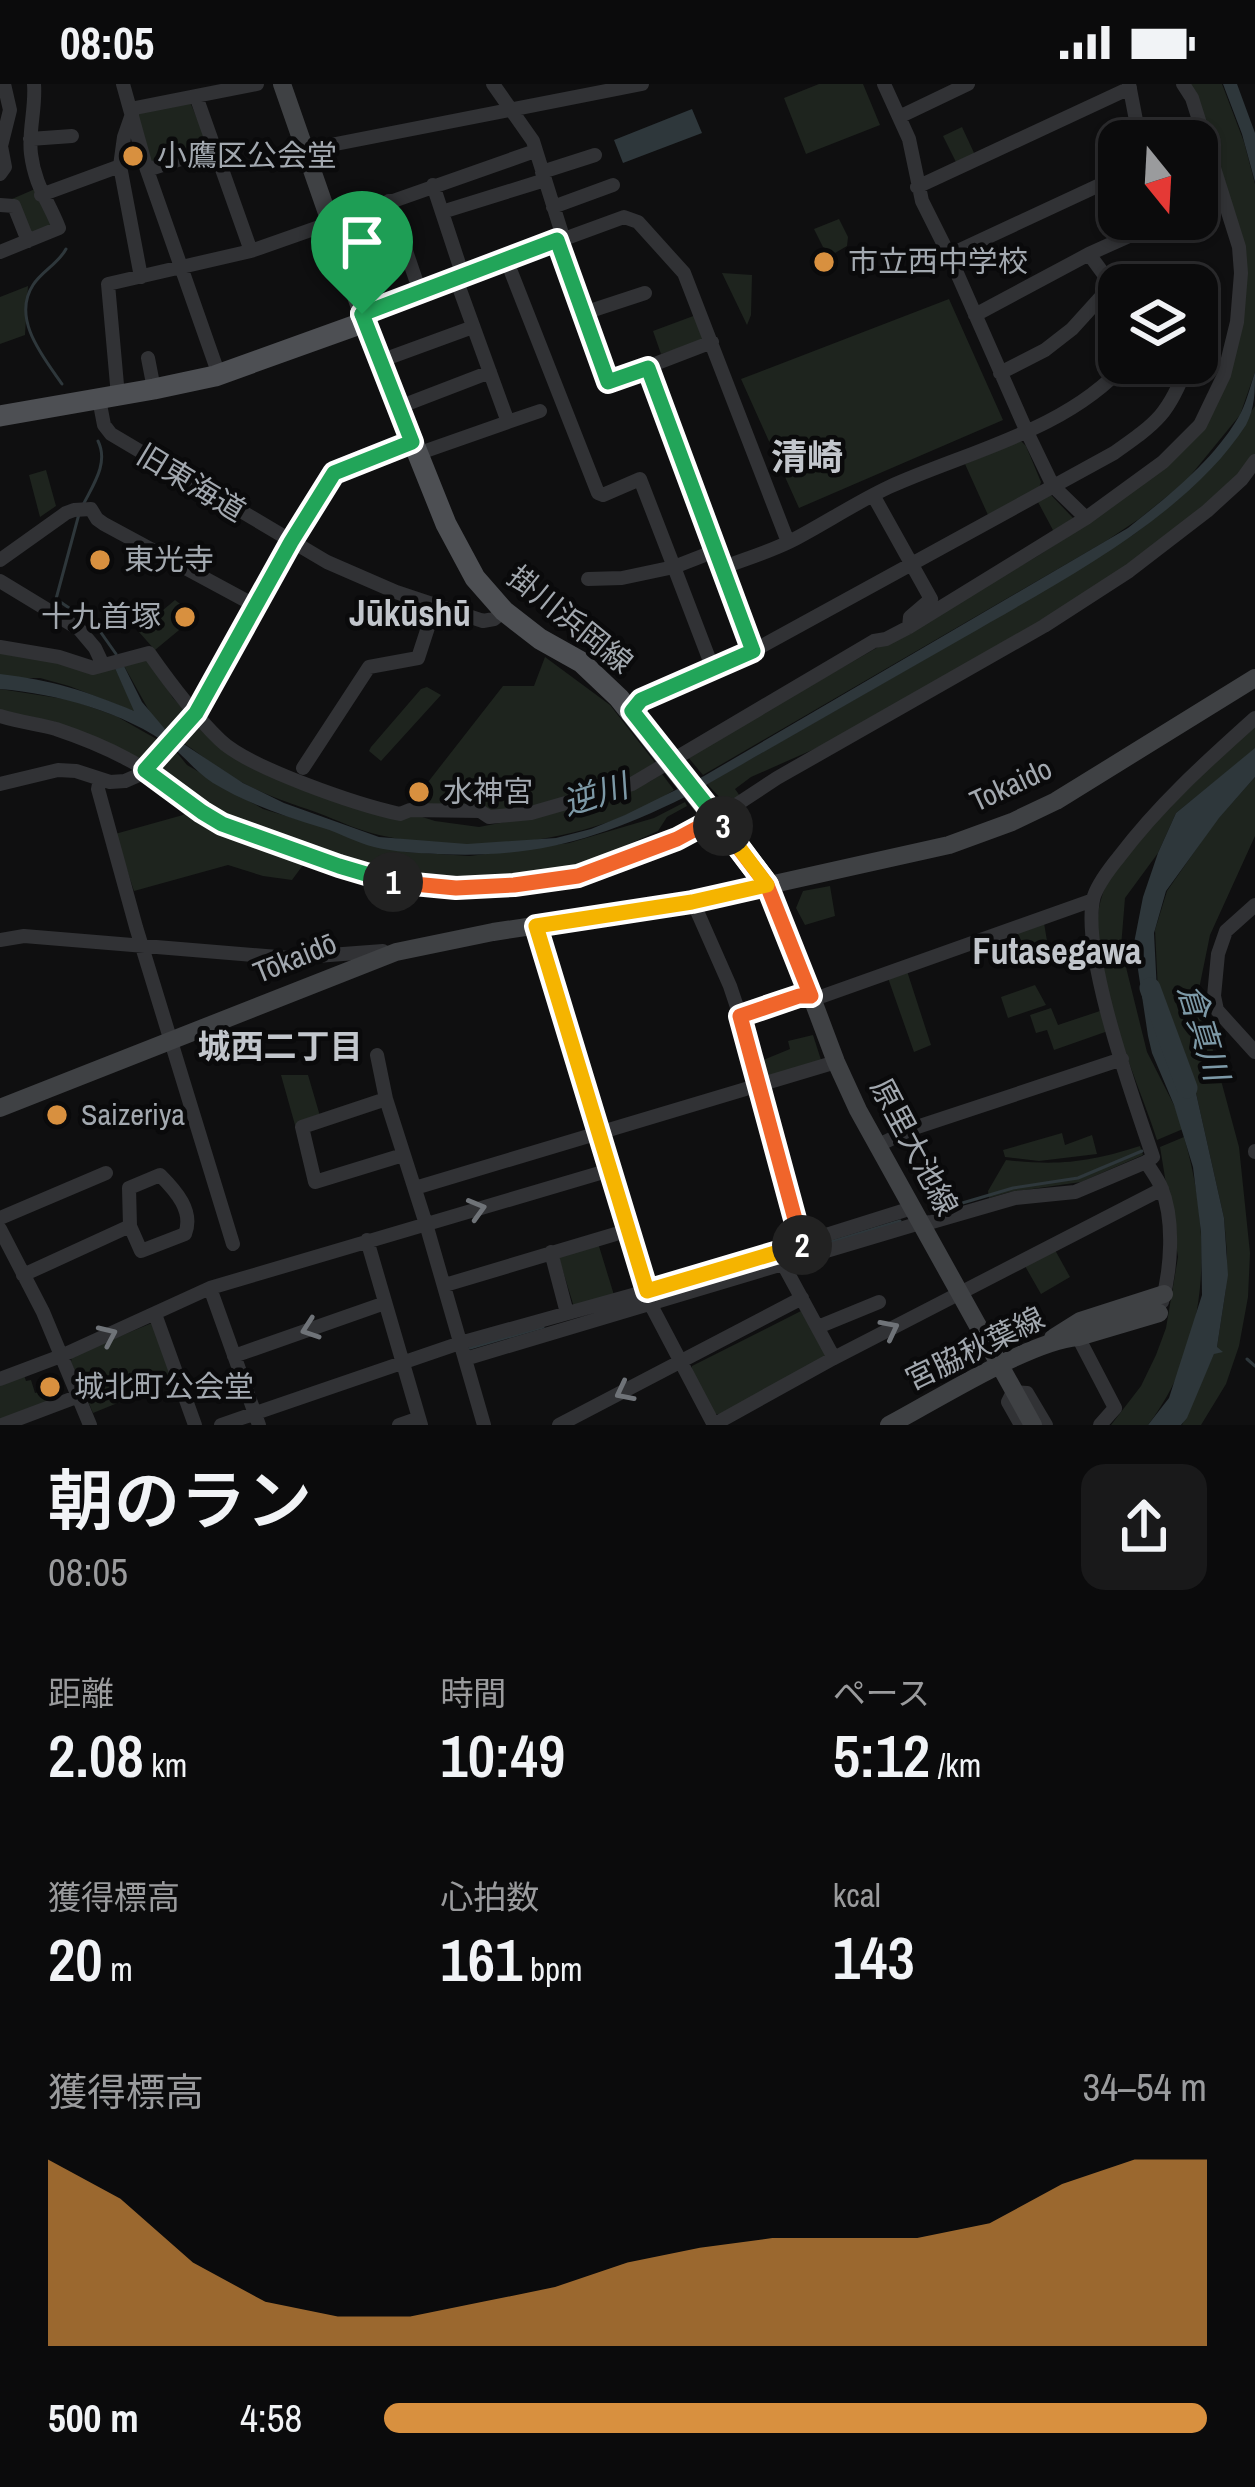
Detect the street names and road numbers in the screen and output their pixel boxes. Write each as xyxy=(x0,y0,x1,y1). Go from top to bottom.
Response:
street label: 旧東海道 xyxy=(130,434,253,530)
street label: 掛川浜岡線 xyxy=(500,556,642,682)
street label: Tokaido xyxy=(963,748,1058,820)
street label: Tōkaidō xyxy=(247,922,342,992)
street label: 原里大池線 xyxy=(862,1071,968,1222)
street label: 宮脇秋葉線 xyxy=(898,1297,1051,1399)

